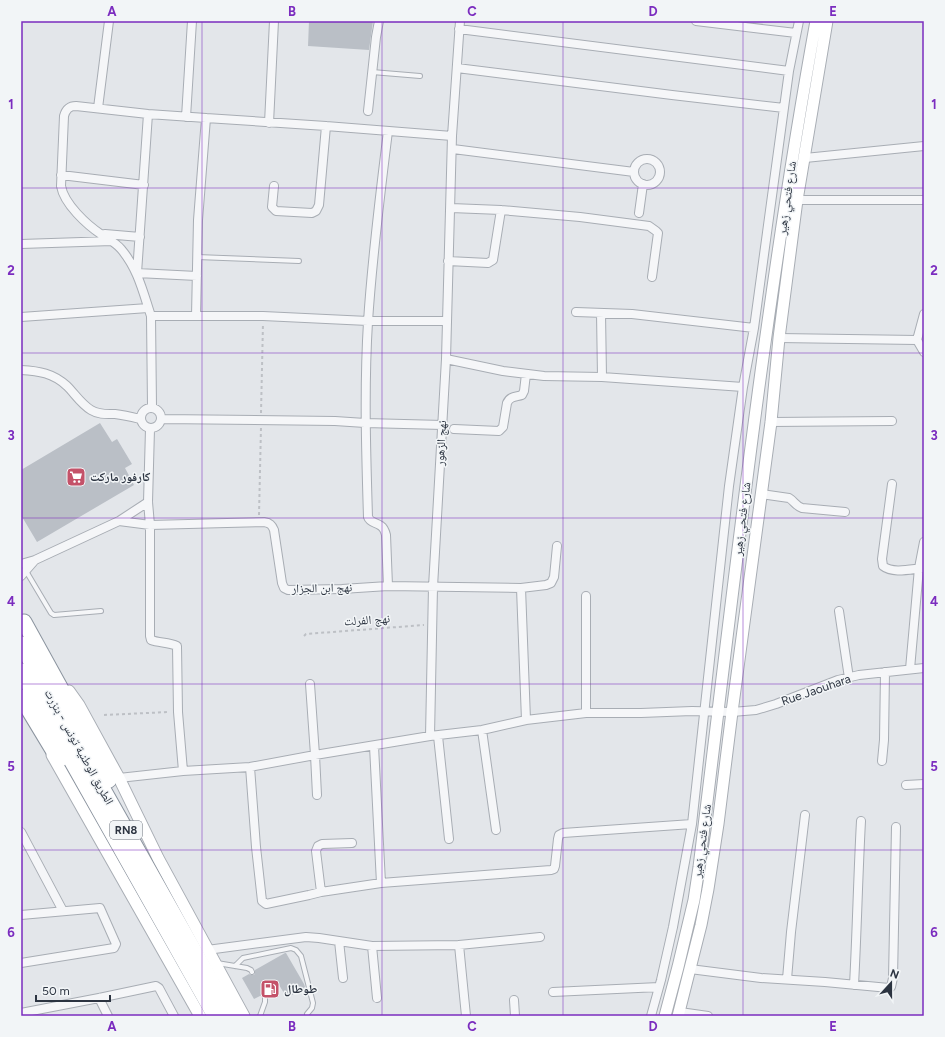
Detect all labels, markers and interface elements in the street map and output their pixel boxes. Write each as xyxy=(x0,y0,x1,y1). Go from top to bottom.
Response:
text: A xyxy=(107,4,117,19)
text: B xyxy=(288,4,296,19)
text: C xyxy=(467,4,477,19)
text: D xyxy=(648,4,658,19)
text: E xyxy=(829,4,837,19)
text: 1 xyxy=(8,97,14,112)
text: 1 xyxy=(931,97,937,112)
street label: شارع فتحي زهير xyxy=(775,160,802,237)
text: 2 xyxy=(7,263,15,278)
text: 2 xyxy=(930,263,938,278)
street label: نهج الزهور xyxy=(433,420,449,467)
text: 3 xyxy=(7,428,15,443)
text: 3 xyxy=(930,428,938,443)
supermarket icon: كارفور ماركت xyxy=(65,466,87,488)
place label: كارفور ماركت xyxy=(90,470,151,484)
street label: شارع فتحي زهير xyxy=(730,481,757,558)
street label: نهج ابن الجزار xyxy=(291,580,352,596)
text: 4 xyxy=(7,594,15,609)
text: 4 xyxy=(930,594,938,609)
street label: نهج الفرلت xyxy=(344,611,390,629)
street label: Rue Jaouhara xyxy=(779,672,853,708)
street label: الطريق الوطنية تونس - بنزرت xyxy=(41,687,117,807)
text: 5 xyxy=(7,759,15,774)
text: 5 xyxy=(930,759,938,774)
street label: شارع فتحي زهير xyxy=(690,803,717,880)
road number: RN8 xyxy=(110,821,142,839)
text: 6 xyxy=(7,925,15,940)
text: 6 xyxy=(930,925,938,940)
north arrow xyxy=(871,963,911,1003)
text: N xyxy=(888,967,901,982)
scale bar xyxy=(36,977,110,1003)
fuel station icon: طوطال xyxy=(259,978,281,1000)
place label: طوطال xyxy=(284,982,317,997)
text: 50 m xyxy=(42,984,70,998)
text: A xyxy=(107,1019,117,1034)
text: B xyxy=(288,1019,296,1034)
text: C xyxy=(467,1019,477,1034)
text: D xyxy=(648,1019,658,1034)
text: E xyxy=(829,1019,837,1034)

